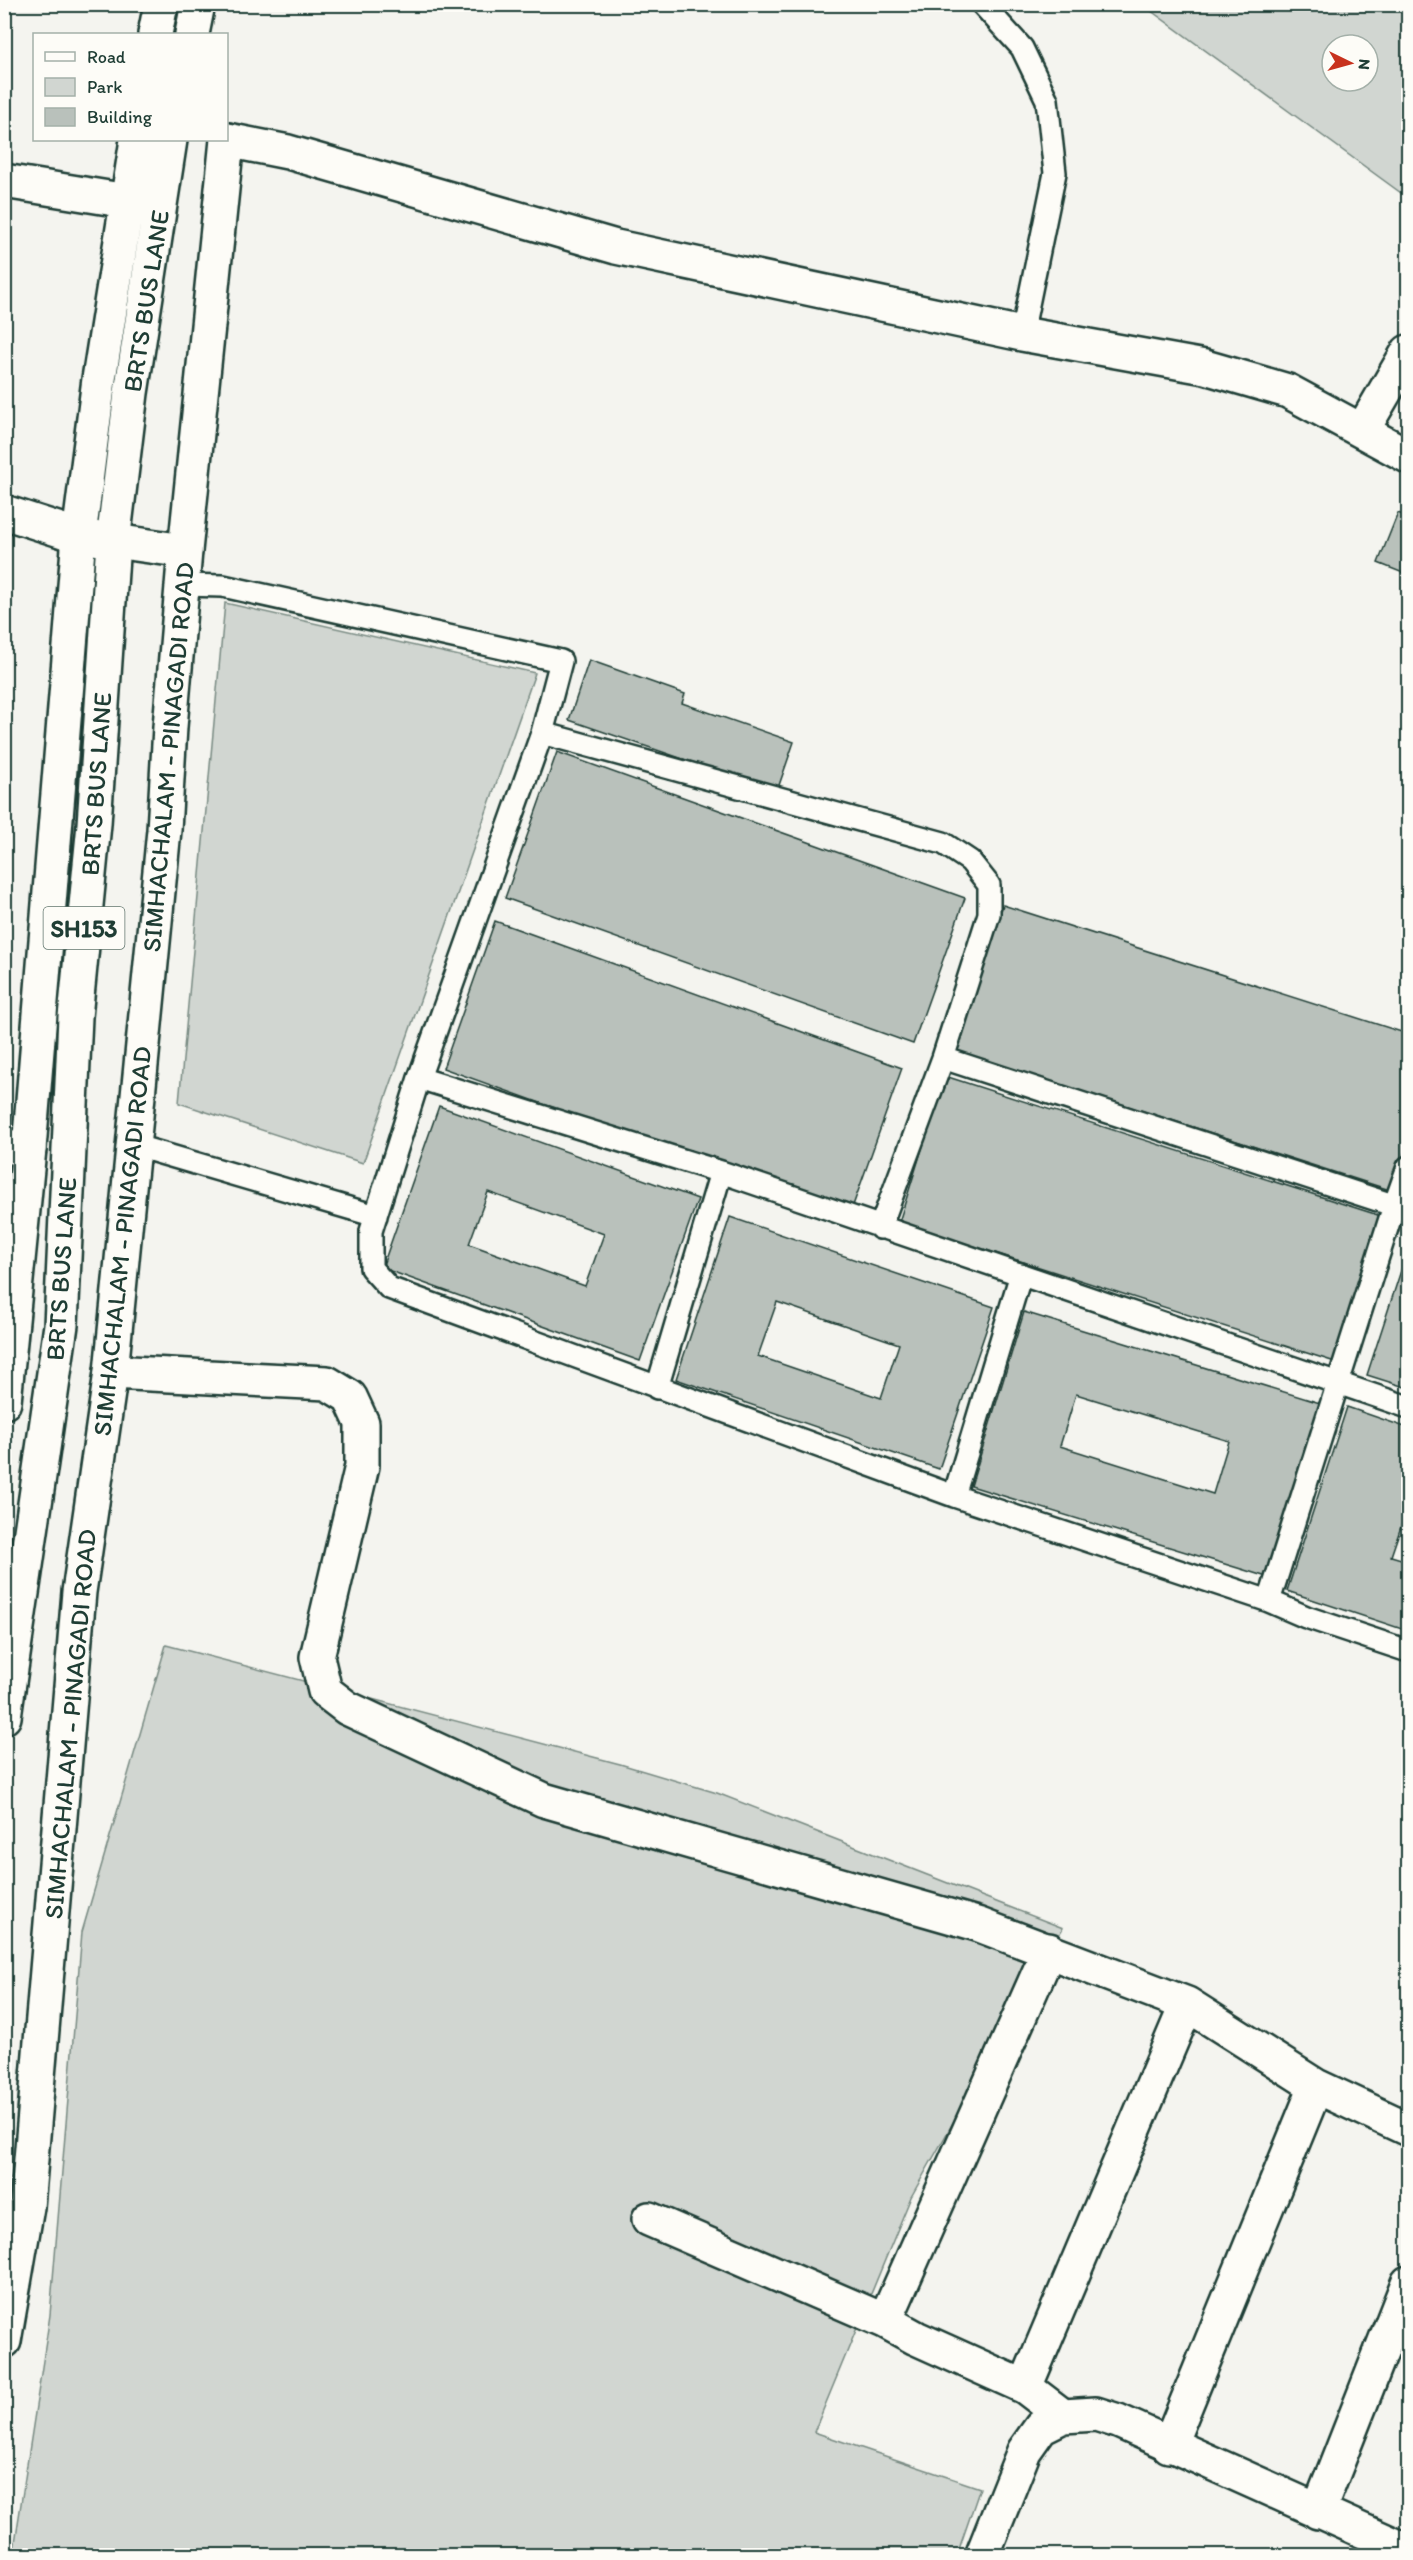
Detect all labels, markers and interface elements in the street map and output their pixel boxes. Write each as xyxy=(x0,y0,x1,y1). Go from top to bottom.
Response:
legend xyxy=(33,33,228,141)
north arrow xyxy=(1320,33,1380,93)
text: Road xyxy=(87,46,126,68)
text: N xyxy=(1355,58,1374,70)
text: Park xyxy=(87,76,122,98)
text: Building xyxy=(87,106,153,128)
street label: BRTS BUS LANE xyxy=(116,208,176,394)
street label: SIMHACHALAM - PINAGADI ROAD xyxy=(135,561,201,953)
street label: BRTS BUS LANE xyxy=(74,691,118,877)
road number: SH153 xyxy=(44,907,124,949)
street label: SIMHACHALAM - PINAGADI ROAD xyxy=(86,1045,158,1437)
street label: BRTS BUS LANE xyxy=(39,1176,83,1362)
street label: SIMHACHALAM - PINAGADI ROAD xyxy=(37,1528,103,1920)

